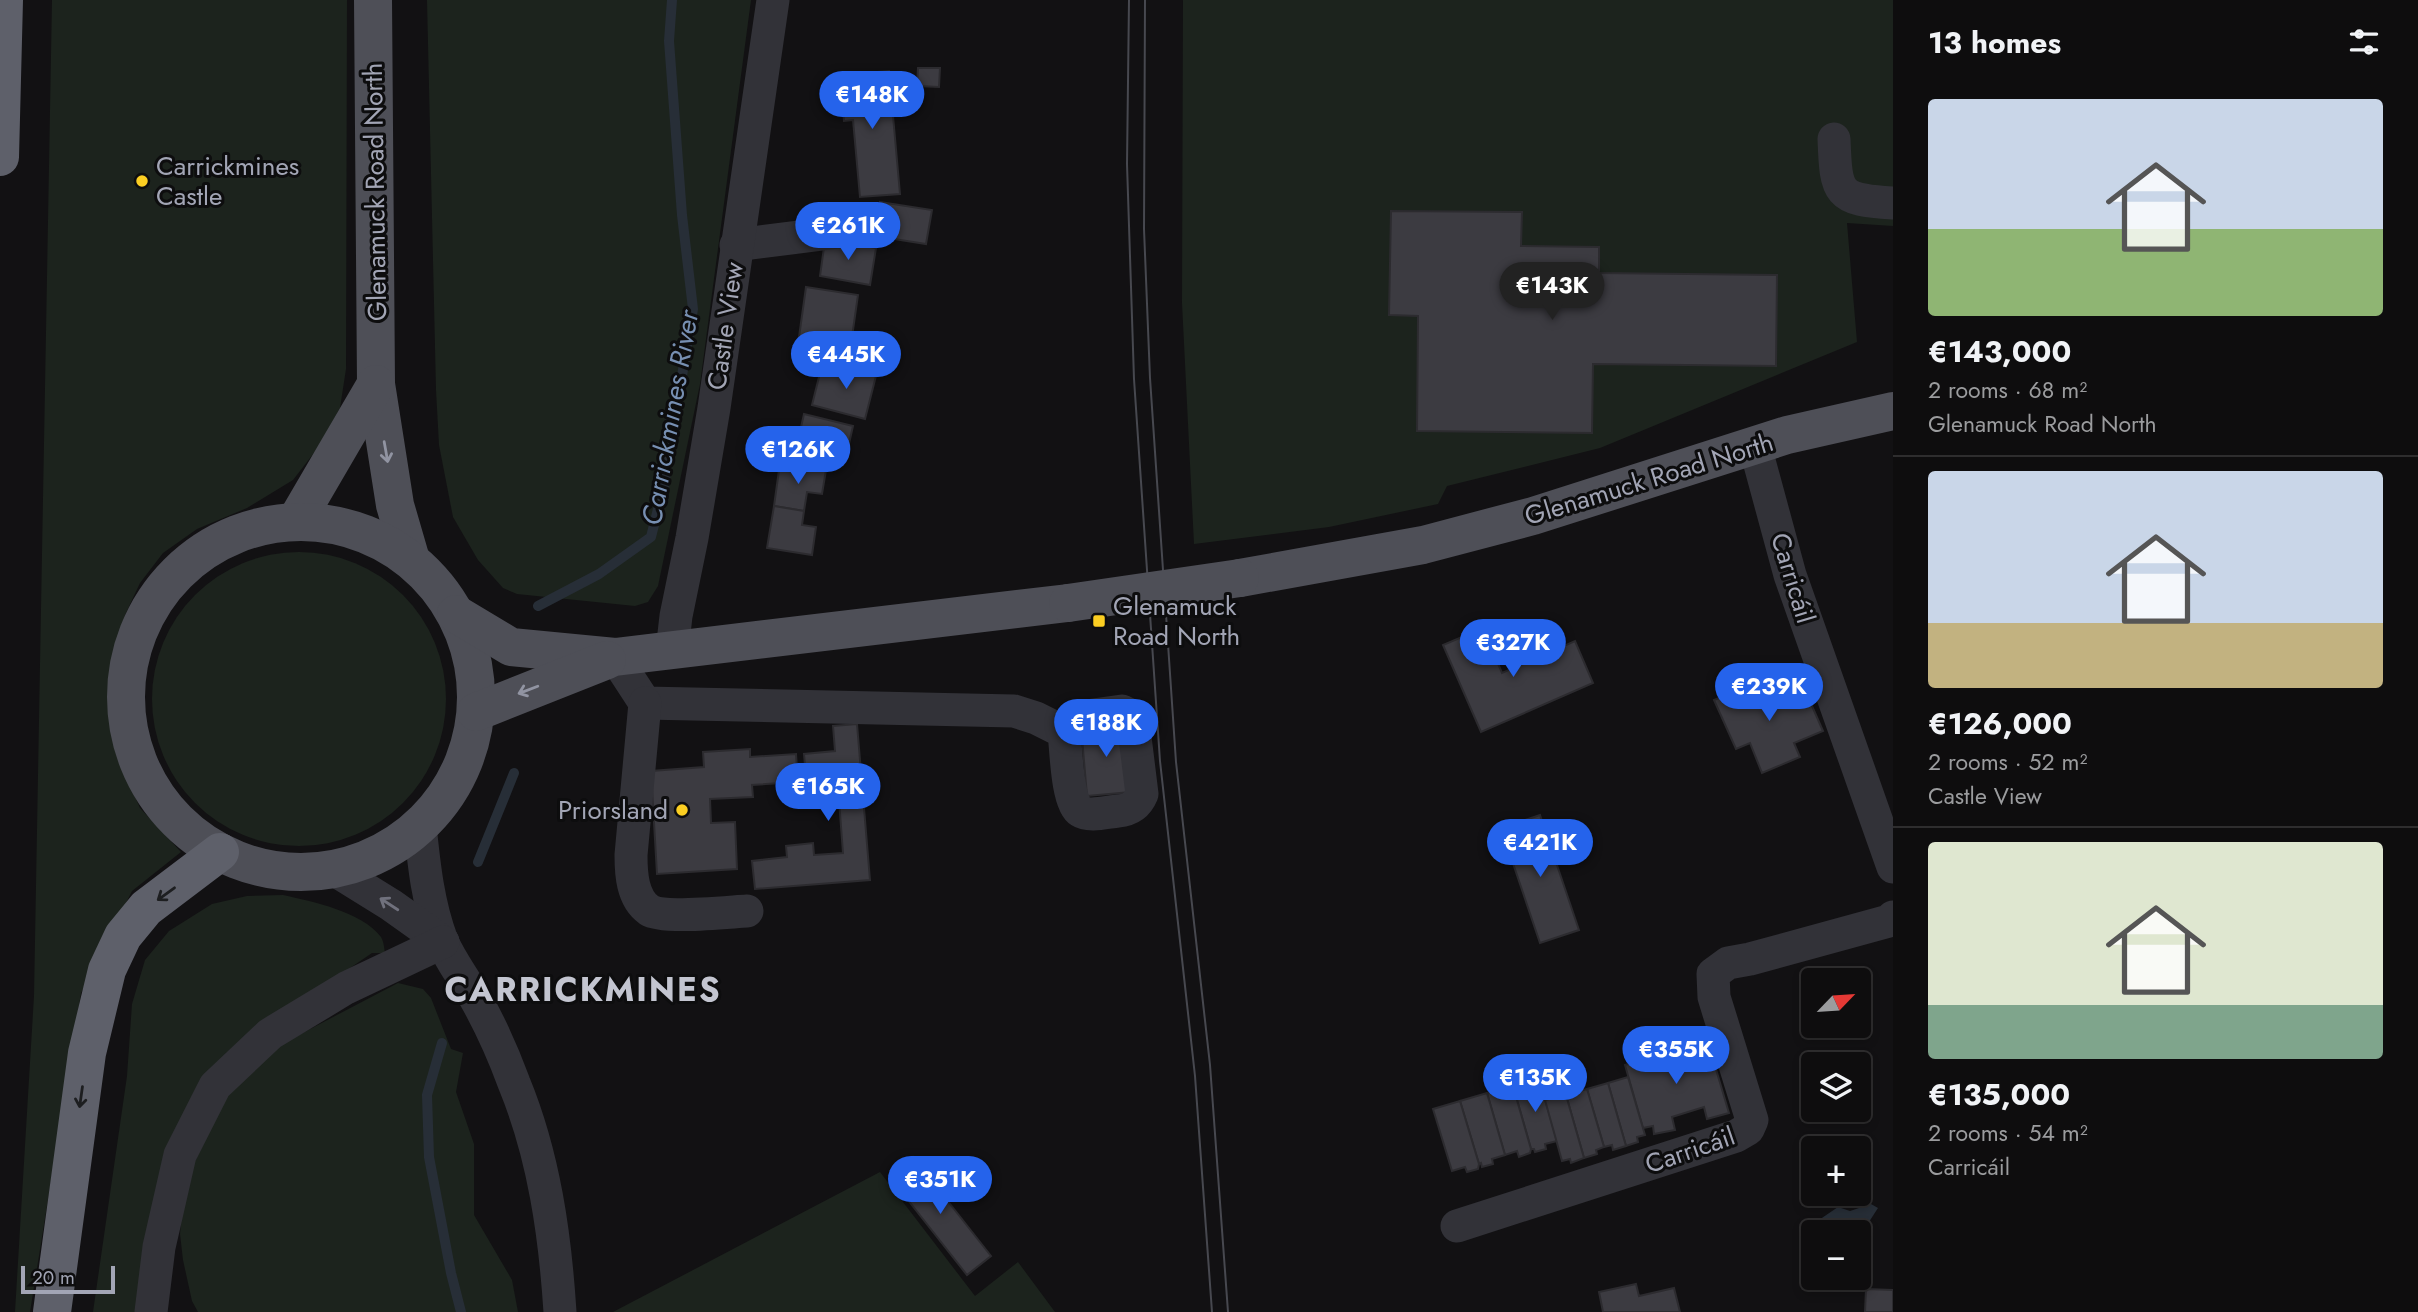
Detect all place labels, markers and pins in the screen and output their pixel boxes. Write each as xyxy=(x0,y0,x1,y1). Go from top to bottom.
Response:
pin: €148K xyxy=(823,72,921,131)
place label: Carrickmines Castle xyxy=(156,147,299,215)
marker: Carrickmines Castle xyxy=(134,173,150,189)
pin: €261K xyxy=(799,202,897,262)
pin: €143K xyxy=(1503,262,1601,322)
pin: €445K xyxy=(797,332,895,391)
pin: €126K xyxy=(749,426,847,486)
place label: Glenamuck Road North xyxy=(1113,587,1240,655)
marker: Glenamuck Road North xyxy=(1091,613,1107,629)
pin: €327K xyxy=(1464,620,1562,679)
pin: €239K xyxy=(1720,664,1818,723)
pin: €188K xyxy=(1057,700,1155,759)
pin: €165K xyxy=(779,764,877,823)
place label: Priorsland xyxy=(558,791,668,829)
marker: Priorsland xyxy=(674,802,690,818)
pin: €421K xyxy=(1491,820,1589,879)
pin: €355K xyxy=(1627,1026,1725,1086)
pin: €135K xyxy=(1486,1054,1584,1114)
pin: €351K xyxy=(891,1156,989,1216)

